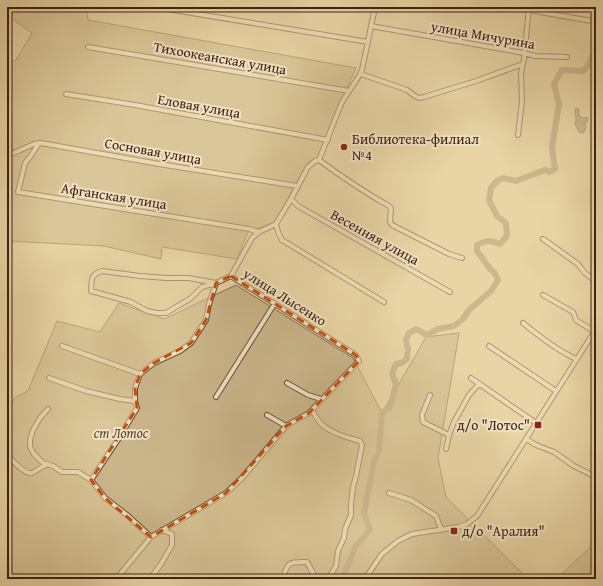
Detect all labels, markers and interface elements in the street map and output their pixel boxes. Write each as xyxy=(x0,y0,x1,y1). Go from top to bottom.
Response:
street label: улица Мичурина xyxy=(428,16,537,54)
street label: Тихоокеанская улица xyxy=(152,36,288,80)
street label: Еловая улица xyxy=(156,89,242,123)
place label: Библиотека-филиал №4 xyxy=(352,129,479,165)
street label: Сосновая улица xyxy=(103,133,203,169)
marker: Библиотека-филиал №4 xyxy=(339,142,349,152)
street label: Афганская улица xyxy=(60,178,169,214)
street label: Весенняя улица xyxy=(327,204,423,270)
street label: улица Лысенко xyxy=(239,263,331,331)
place label: д/о "Лотос" xyxy=(457,415,530,435)
marker: д/о "Лотос" xyxy=(533,420,543,430)
park label: ст Лотос xyxy=(94,423,149,443)
place label: д/о "Аралия" xyxy=(462,521,545,541)
marker: д/о "Аралия" xyxy=(449,526,459,536)

